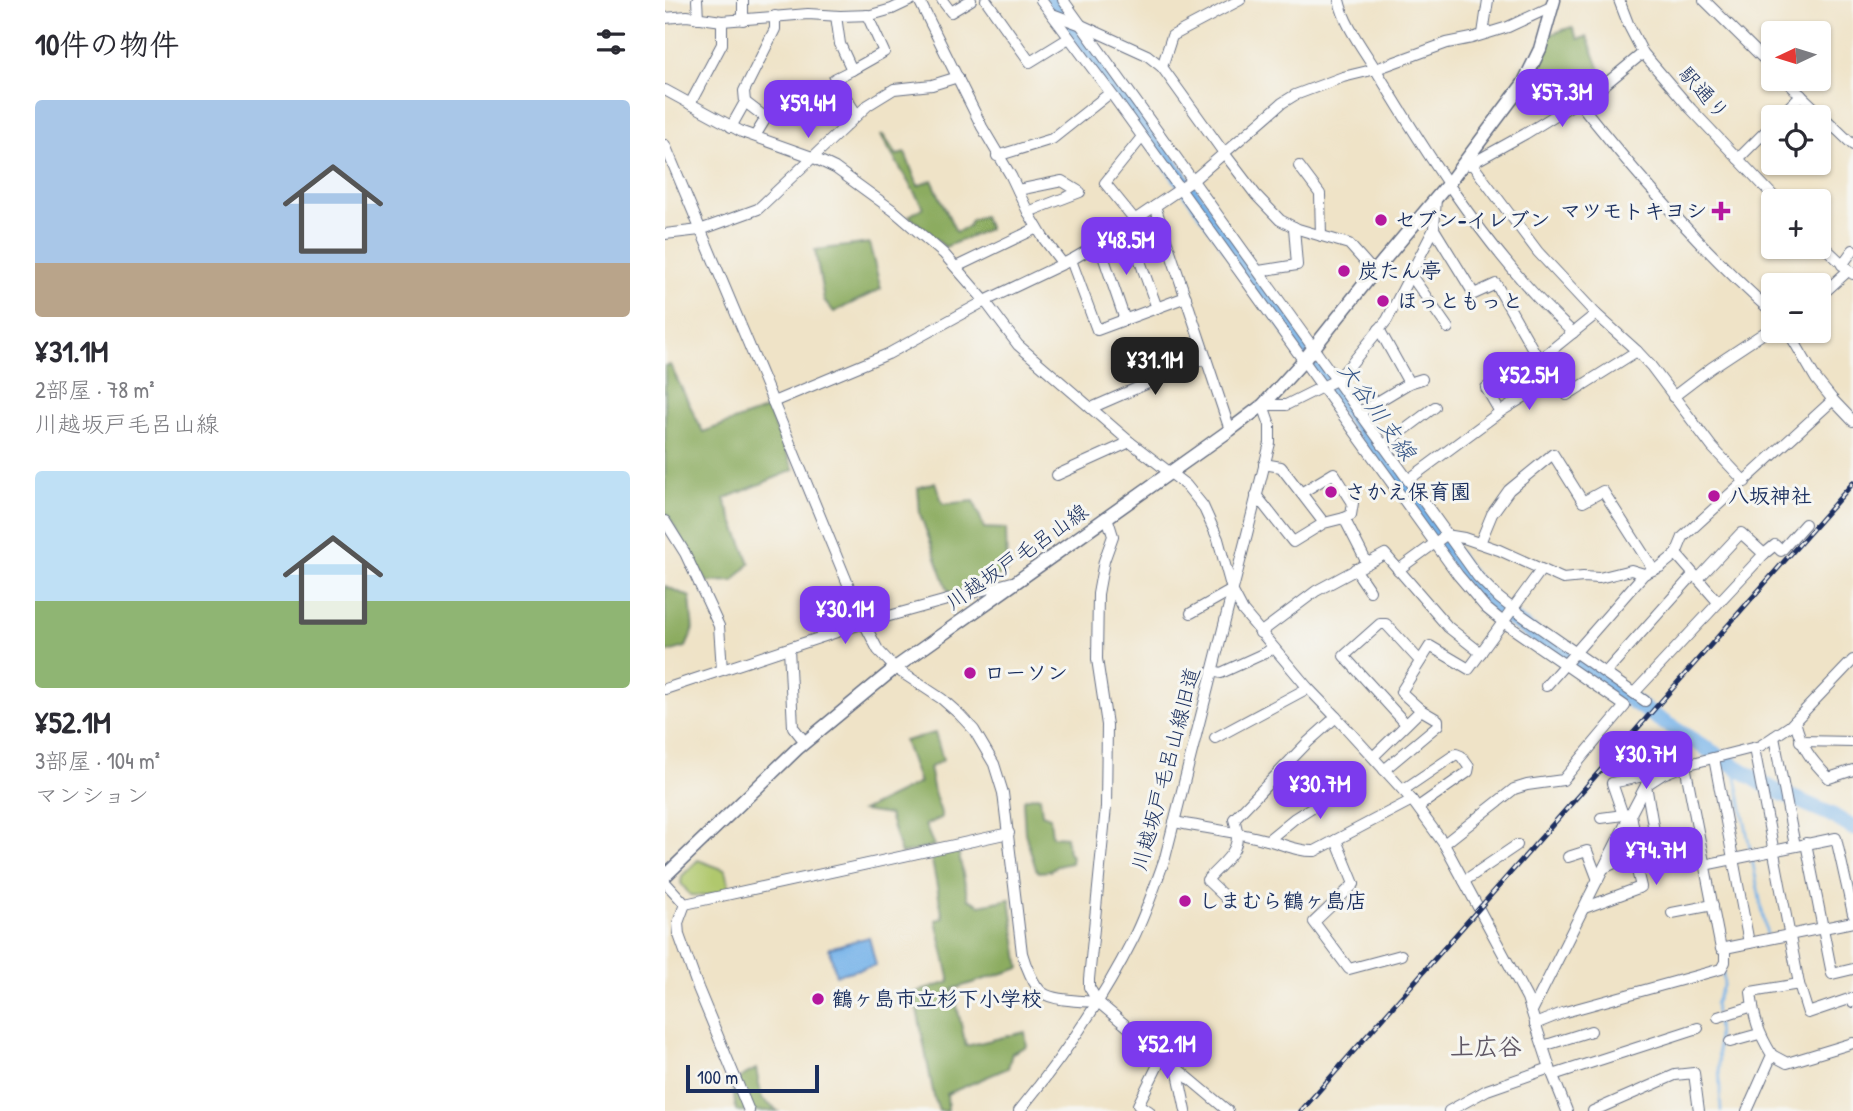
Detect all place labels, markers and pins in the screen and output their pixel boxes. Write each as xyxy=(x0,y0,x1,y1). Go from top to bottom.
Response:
pin: ¥57.3M xyxy=(1505,69,1619,129)
pin: ¥59.4M xyxy=(751,80,865,140)
place label: マツモトキヨシ xyxy=(1560,196,1707,225)
marker: マツモトキヨシ xyxy=(1713,203,1729,219)
place label: セブン-イレブン xyxy=(1395,205,1550,234)
marker: セブン-イレブン xyxy=(1373,212,1389,228)
pin: ¥48.5M xyxy=(1069,218,1183,277)
place label: 炭たん亭 xyxy=(1358,256,1442,285)
marker: 炭たん亭 xyxy=(1336,263,1352,279)
place label: ほっともっと xyxy=(1397,286,1523,315)
marker: ほっともっと xyxy=(1375,293,1391,309)
pin: ¥31.1M xyxy=(1098,338,1212,397)
pin: ¥52.5M xyxy=(1472,352,1586,412)
place label: さかえ保育園 xyxy=(1345,477,1471,506)
place label: 八坂神社 xyxy=(1728,481,1812,510)
marker: さかえ保育園 xyxy=(1323,484,1339,500)
marker: 八坂神社 xyxy=(1706,488,1722,504)
pin: ¥30.1M xyxy=(788,586,902,646)
place label: ローソン xyxy=(984,658,1068,687)
marker: ローソン xyxy=(962,665,978,681)
pin: ¥30.7M xyxy=(1589,732,1703,791)
pin: ¥30.7M xyxy=(1263,762,1377,821)
pin: ¥74.7M xyxy=(1599,828,1713,887)
place label: しまむら鶴ヶ島店 xyxy=(1199,886,1367,915)
marker: しまむら鶴ヶ島店 xyxy=(1177,893,1193,909)
place label: 鶴ヶ島市立杉下小学校 xyxy=(832,984,1042,1013)
marker: 鶴ヶ島市立杉下小学校 xyxy=(810,991,826,1007)
pin: ¥52.1M xyxy=(1110,1021,1224,1081)

